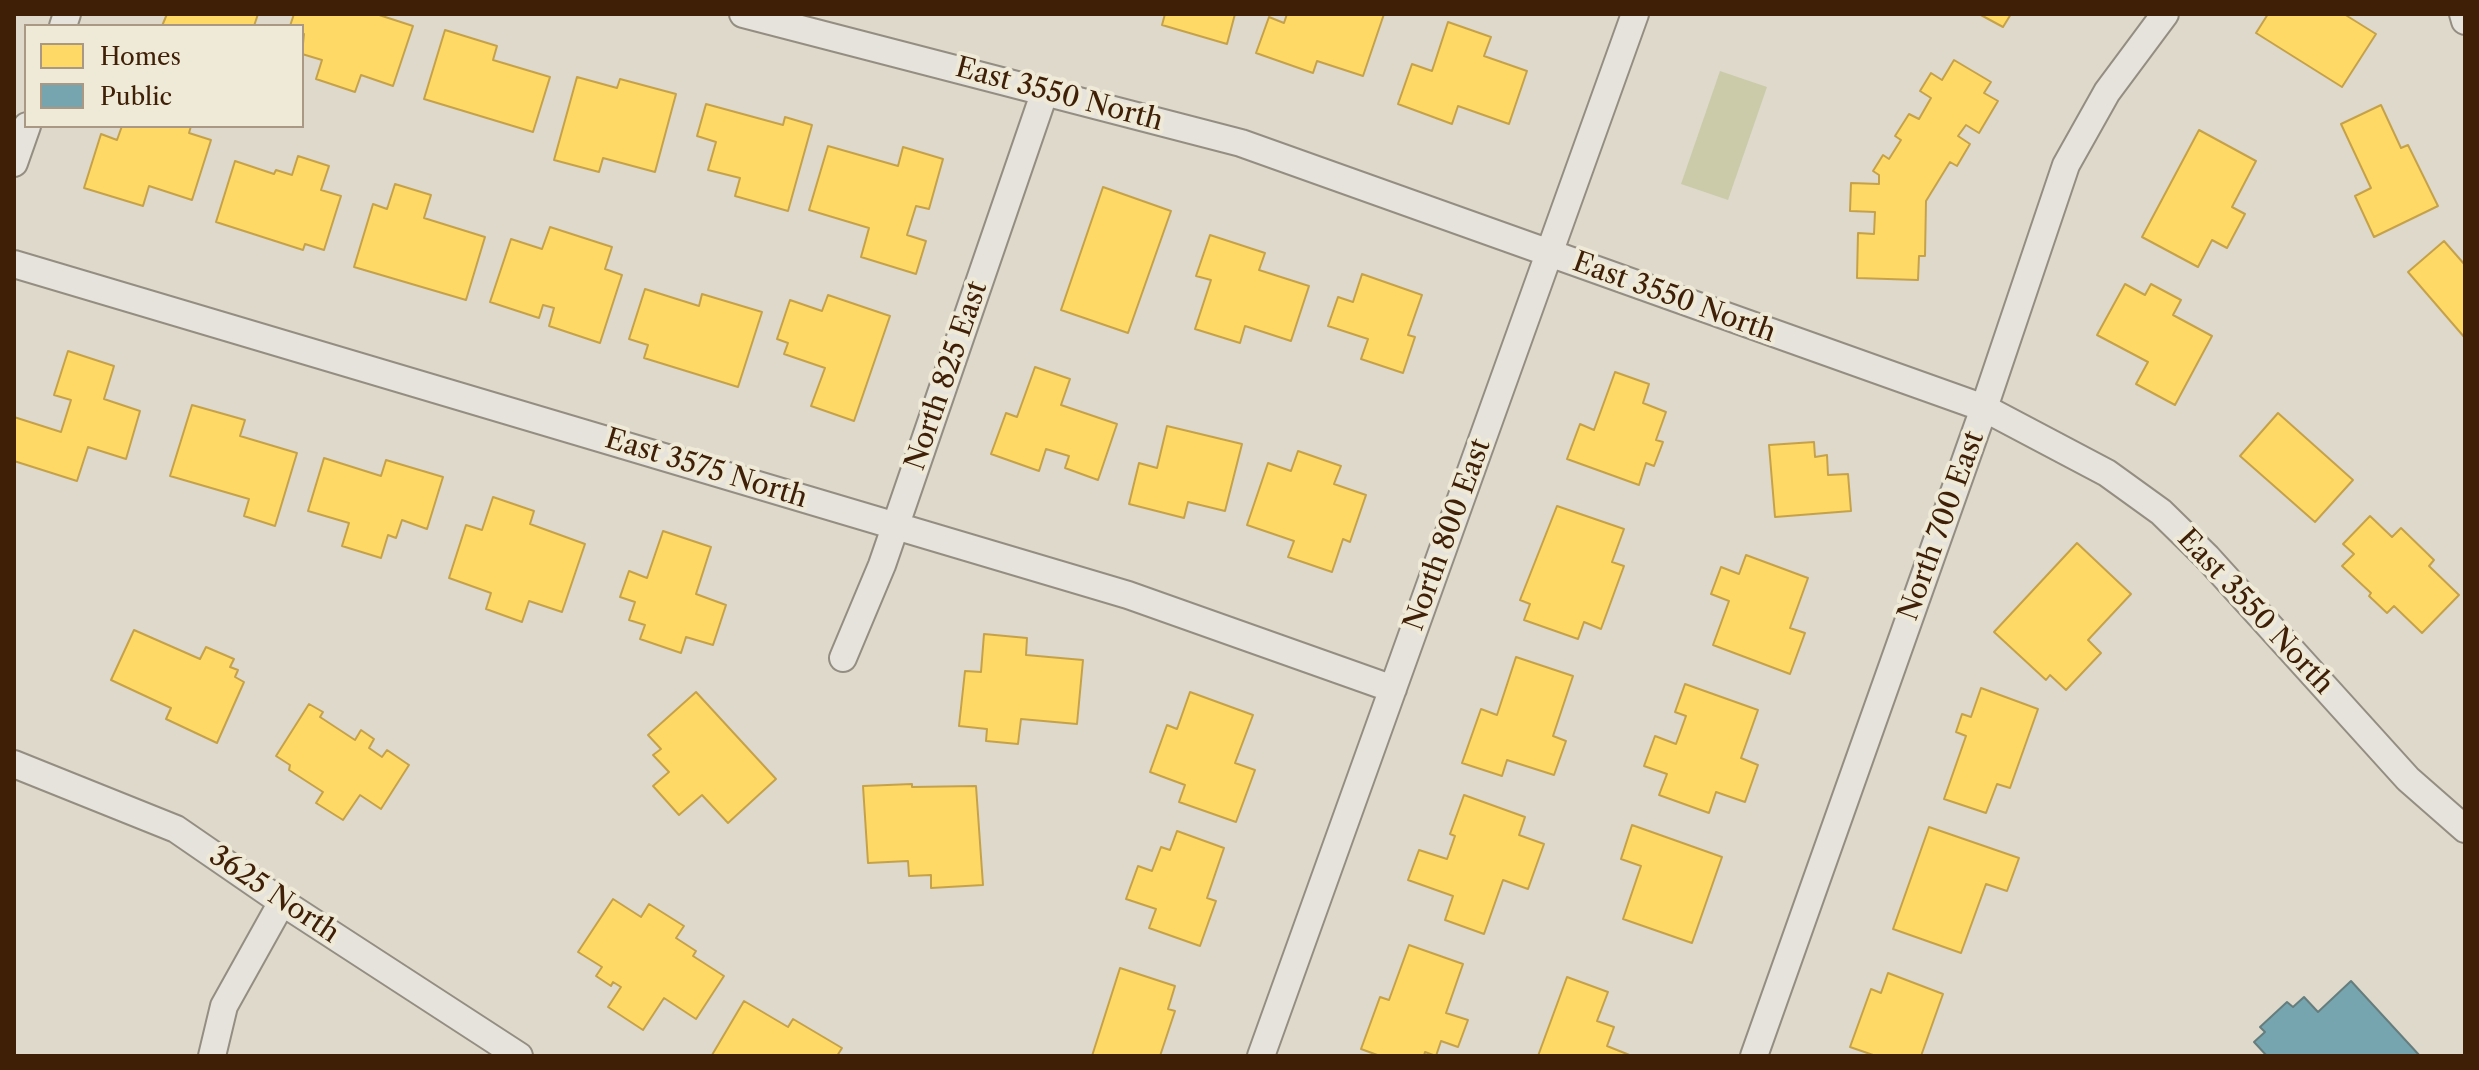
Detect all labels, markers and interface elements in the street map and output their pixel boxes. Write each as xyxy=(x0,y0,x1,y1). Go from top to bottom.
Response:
legend xyxy=(24,24,304,128)
text: Homes xyxy=(100,42,181,71)
street label: East 3550 North xyxy=(952,51,1166,139)
text: Public xyxy=(100,82,172,111)
street label: East 3550 North xyxy=(1568,246,1780,350)
street label: North 825 East xyxy=(899,277,995,475)
street label: East 3575 North xyxy=(601,422,811,516)
street label: North 700 East xyxy=(1892,427,1992,625)
street label: North 800 East xyxy=(1398,434,1498,636)
street label: East 3550 North xyxy=(2170,523,2340,701)
street label: 3625 North xyxy=(203,839,345,951)

